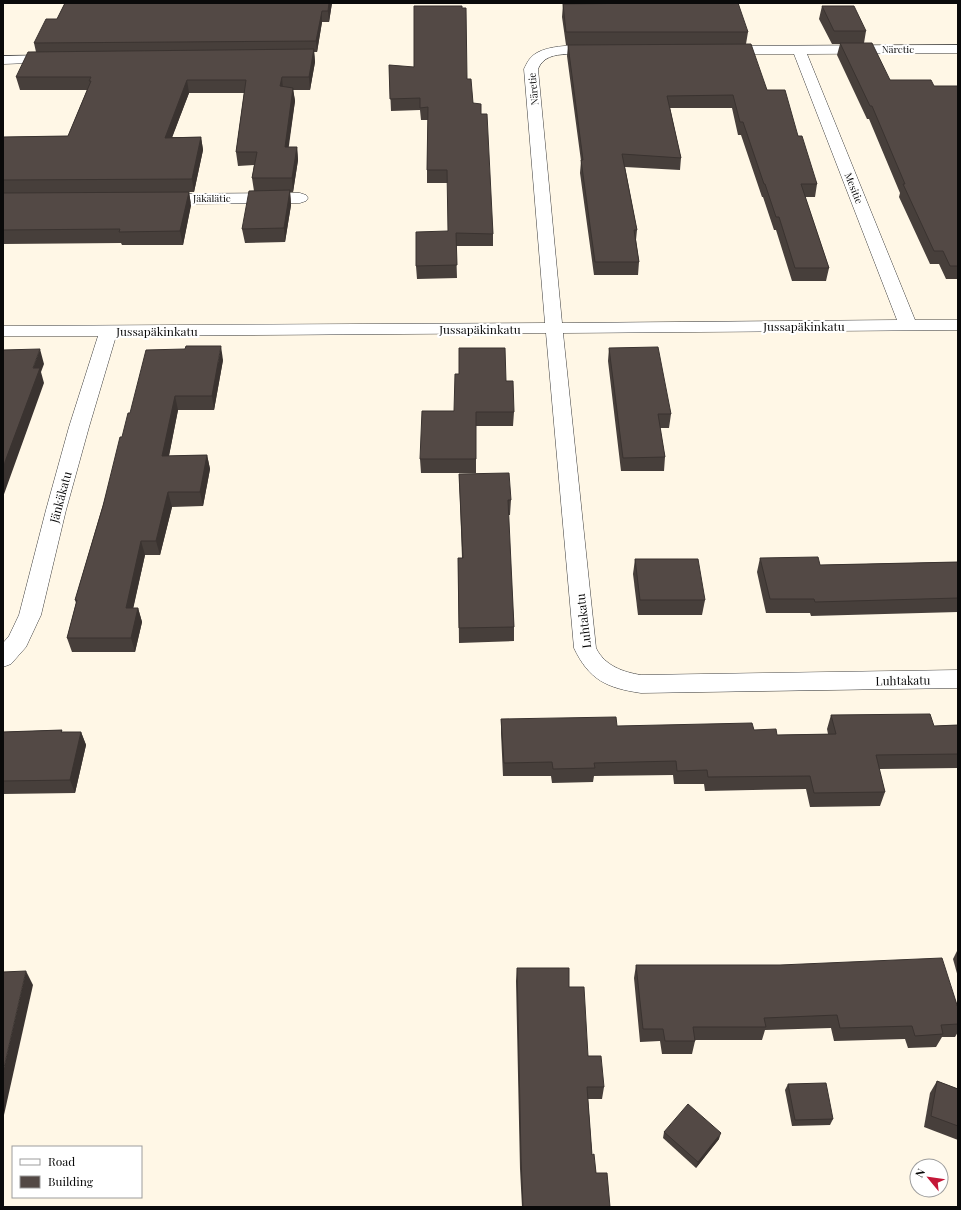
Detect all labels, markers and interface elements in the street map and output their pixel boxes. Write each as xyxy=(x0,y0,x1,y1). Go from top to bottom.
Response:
street label: Näretie xyxy=(882,42,914,56)
street label: Näretie xyxy=(525,72,541,106)
street label: Mesitie xyxy=(841,170,867,206)
street label: Jäkälätie xyxy=(192,191,231,205)
street label: Jussapäkinkatu xyxy=(762,318,845,334)
street label: Jussapäkinkatu xyxy=(438,321,521,337)
street label: Jussapäkinkatu xyxy=(115,323,198,339)
street label: Jänkäkatu xyxy=(45,469,75,526)
street label: Luhtakatu xyxy=(572,593,594,649)
street label: Luhtakatu xyxy=(875,672,931,688)
legend xyxy=(12,1146,142,1198)
text: Road xyxy=(48,1153,75,1169)
north arrow xyxy=(909,1158,949,1198)
text: N xyxy=(911,1166,928,1180)
text: Building xyxy=(48,1173,94,1189)

